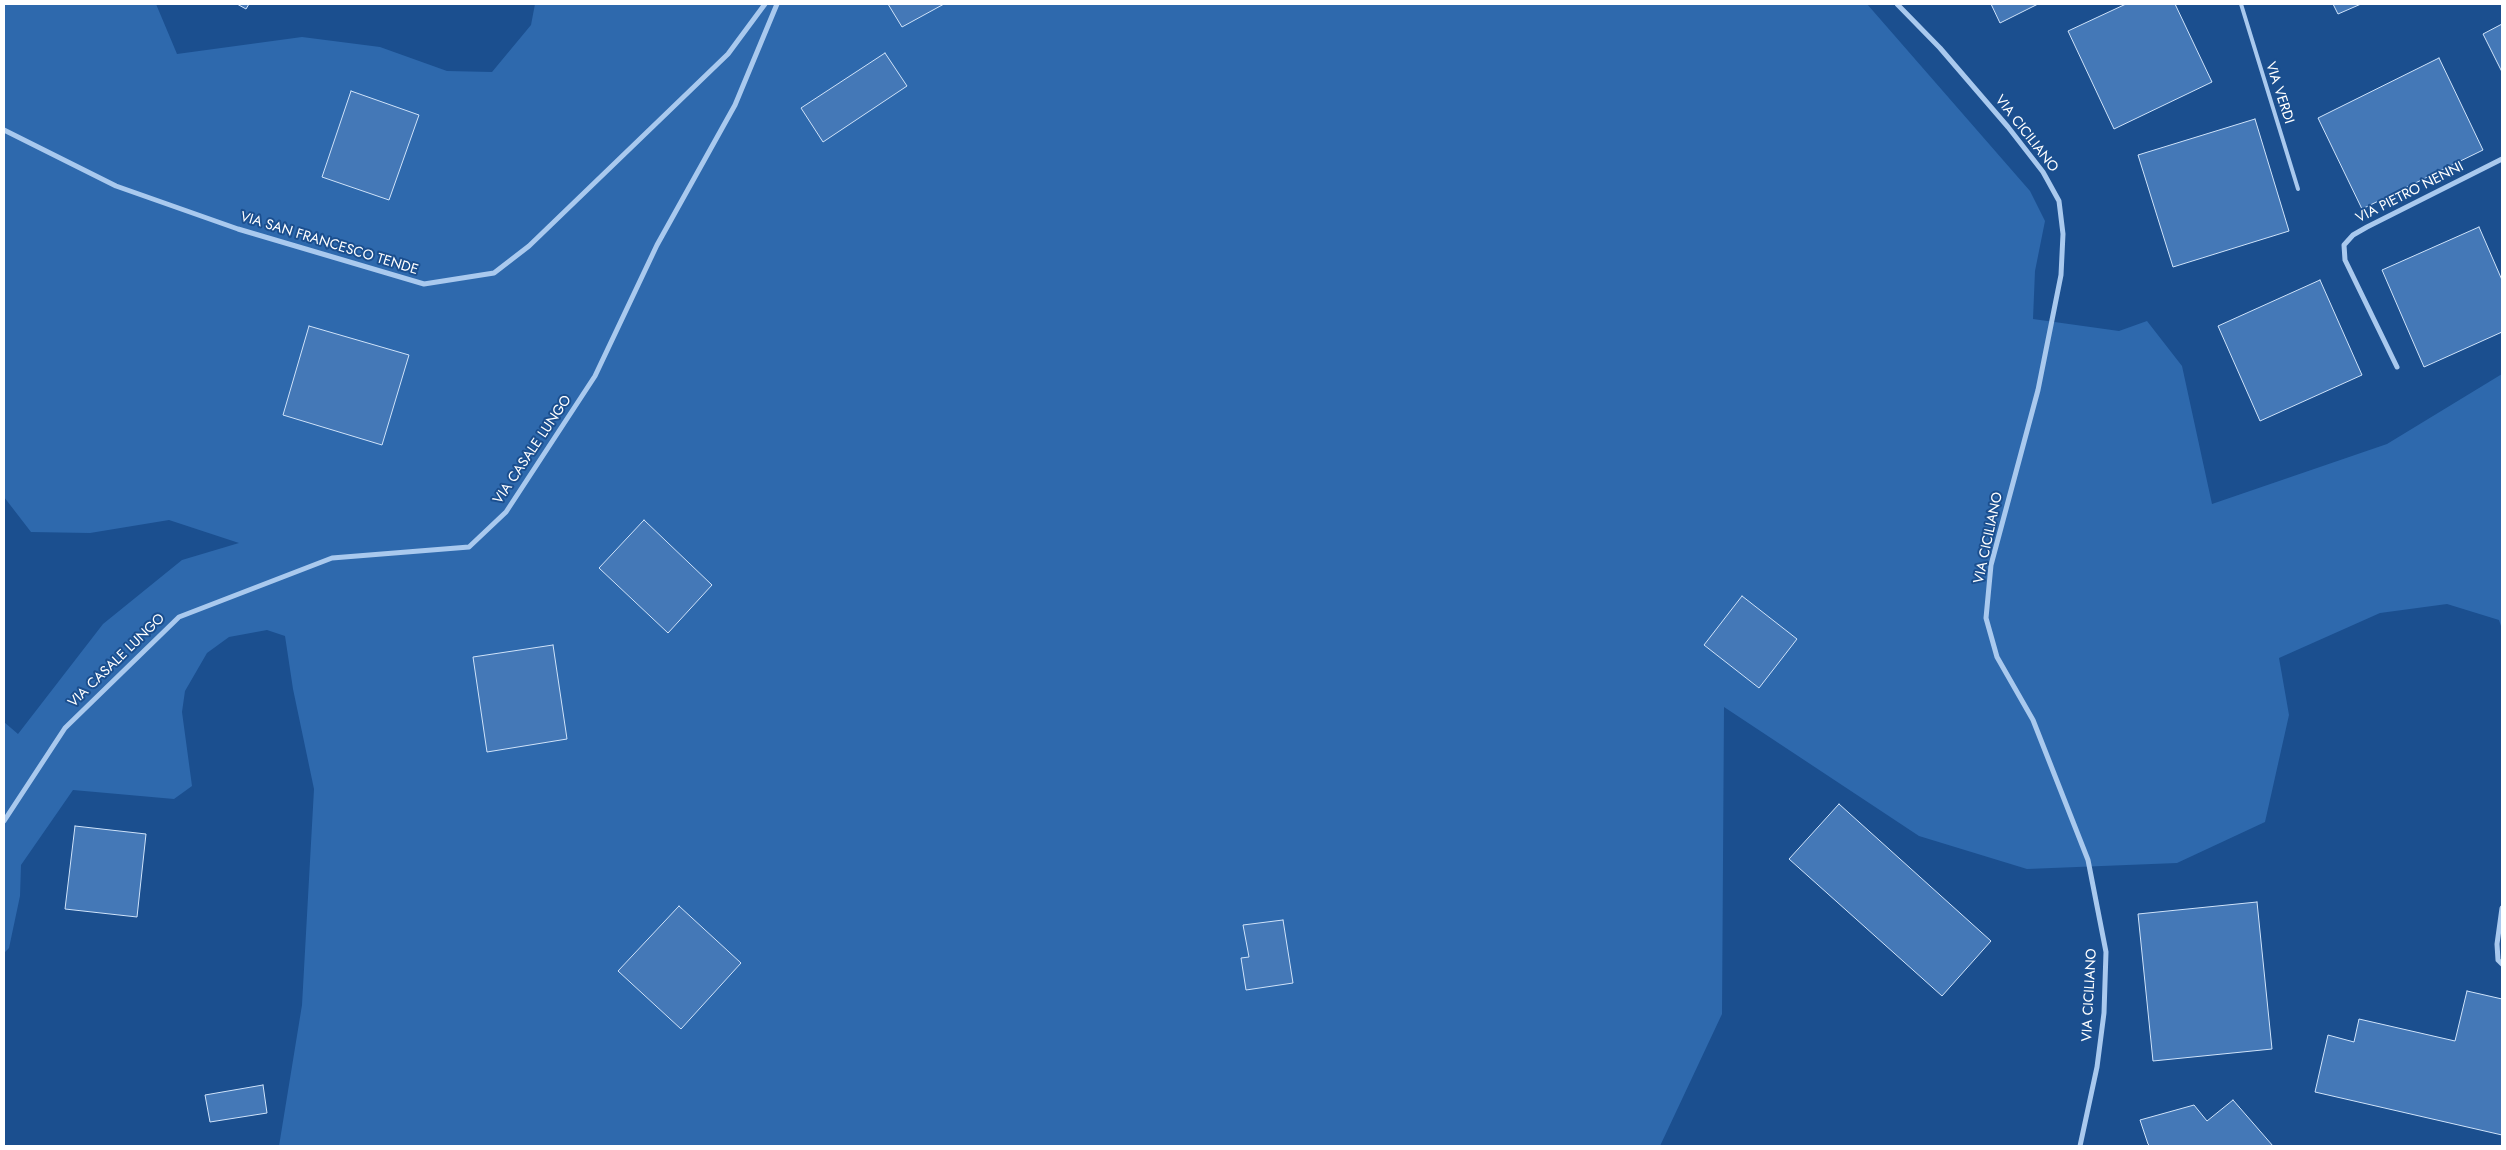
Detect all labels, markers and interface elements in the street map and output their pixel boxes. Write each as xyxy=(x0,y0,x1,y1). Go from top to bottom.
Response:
street label: VIA VERDI xyxy=(2261,60,2297,126)
street label: VIA CICILIANO xyxy=(1991,92,2061,176)
street label: VIA PIETRO NENNI xyxy=(2354,159,2466,227)
street label: VIA SAN FRANCESCO TENDE xyxy=(238,209,420,279)
street label: VIA CASALE LUNGO xyxy=(490,392,576,508)
street label: VIA CICILIANO xyxy=(1971,491,2007,585)
street label: VIA CASALE LUNGO xyxy=(65,611,169,711)
street label: VIA CICILIANO xyxy=(2079,948,2101,1042)

